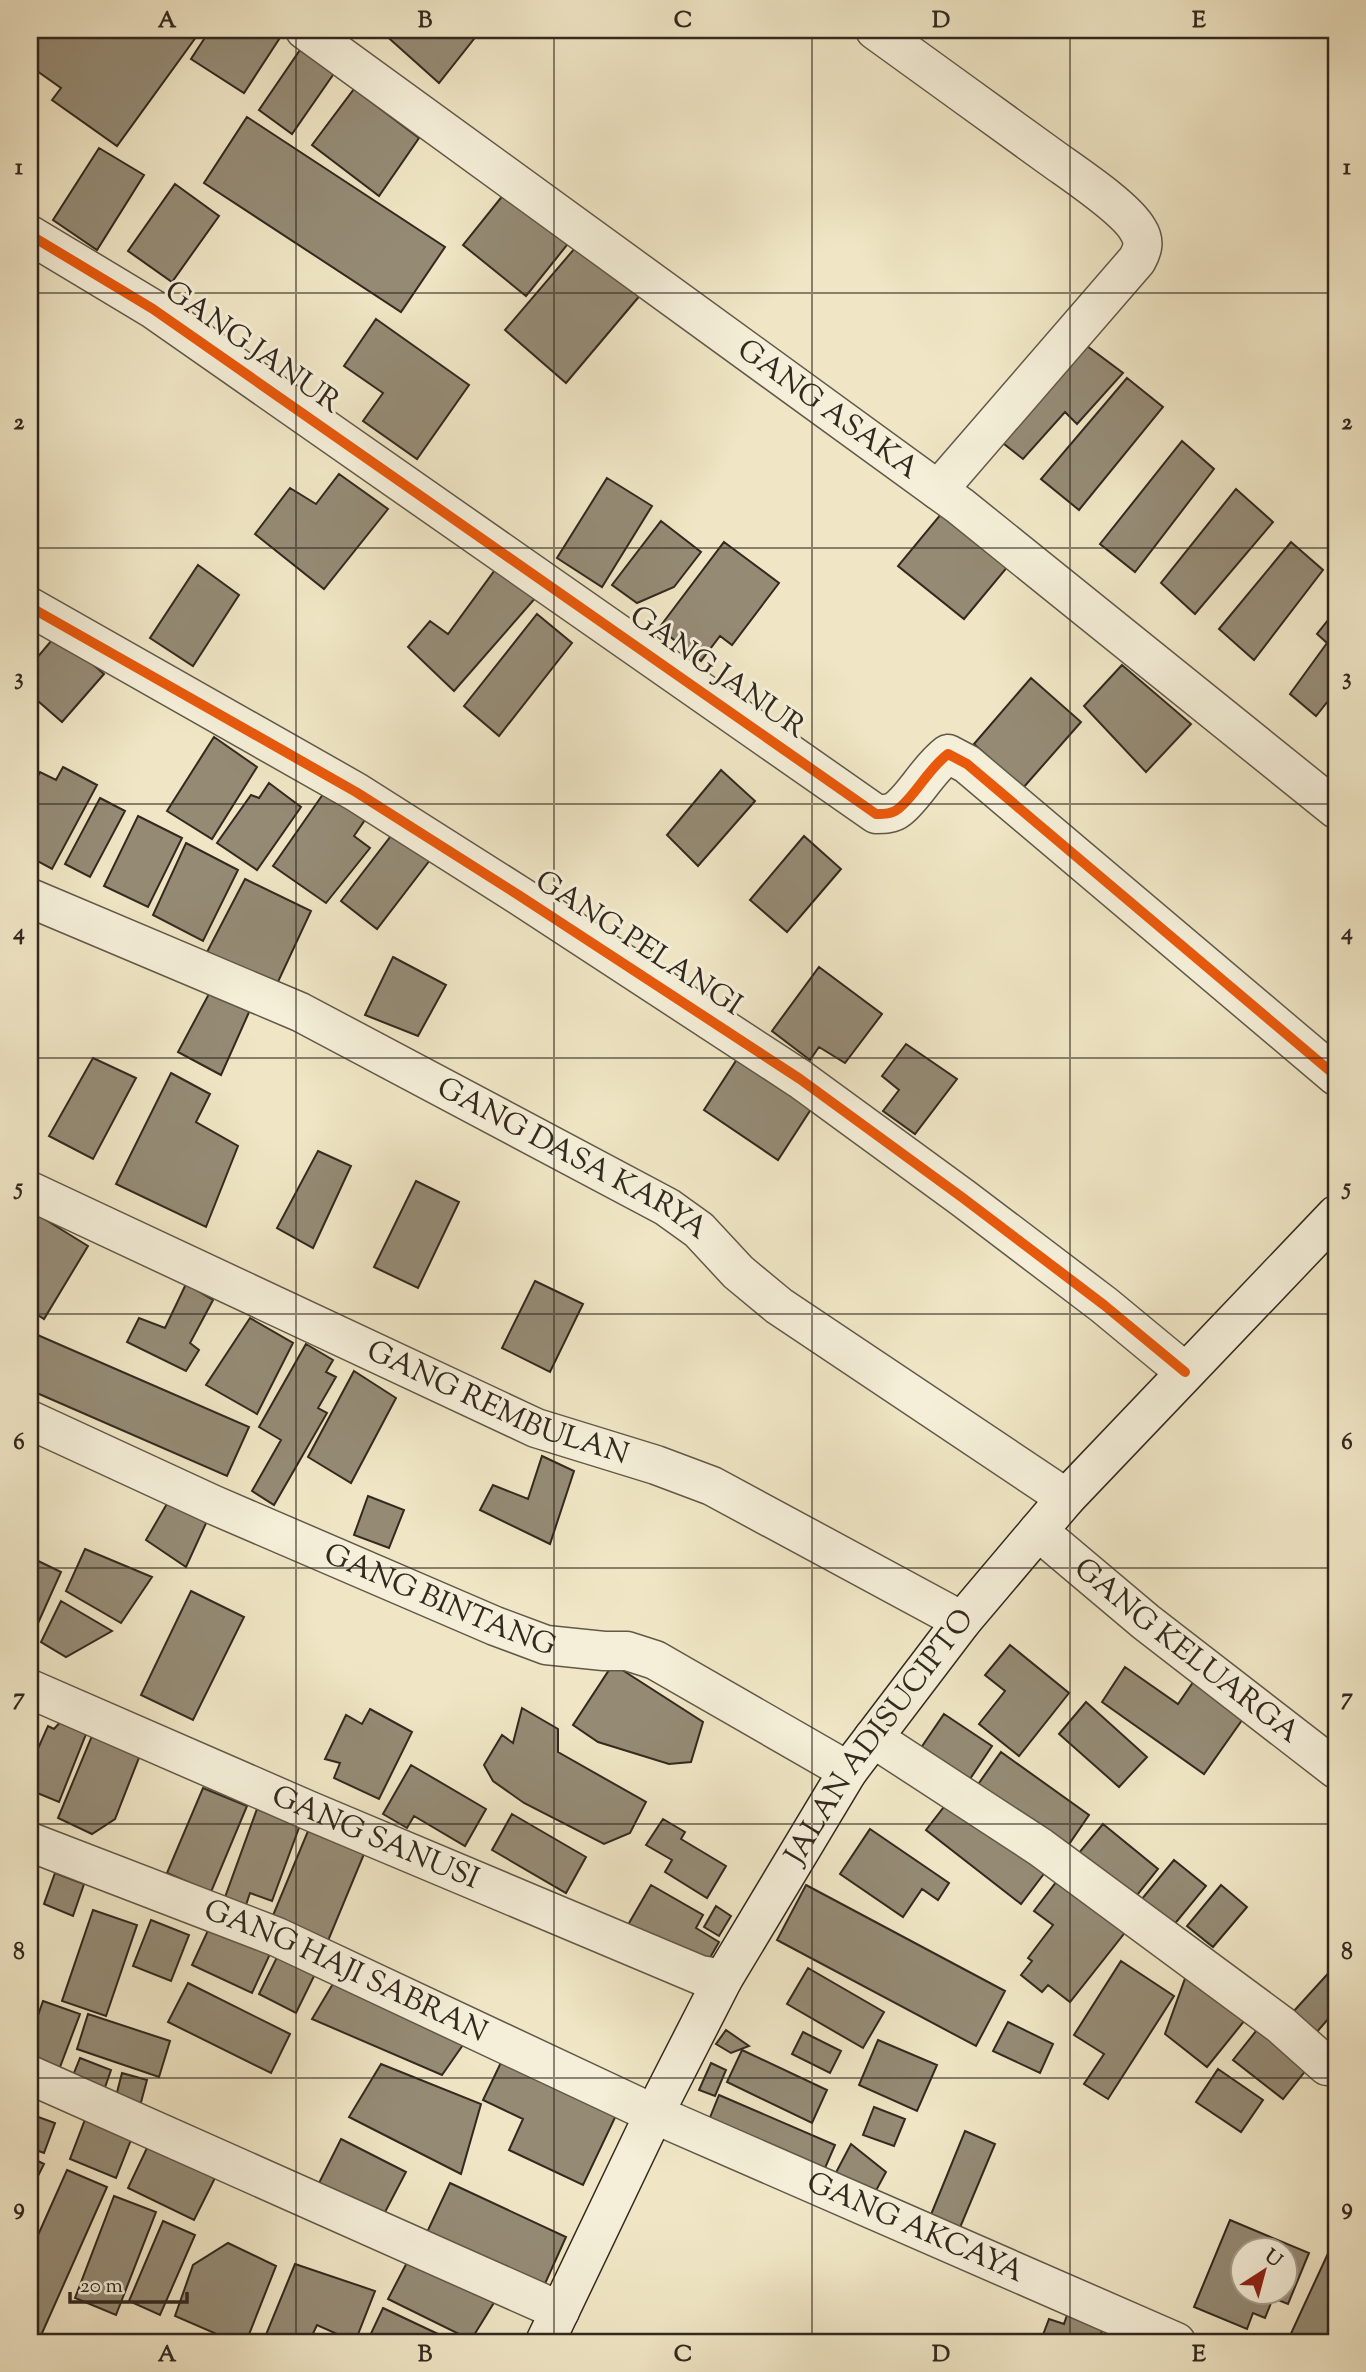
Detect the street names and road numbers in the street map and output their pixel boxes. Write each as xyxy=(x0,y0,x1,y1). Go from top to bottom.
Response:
street label: GANG JANUR xyxy=(155,271,349,425)
street label: GANG ASAKA xyxy=(728,329,927,490)
street label: GANG JANUR xyxy=(620,596,814,750)
street label: GANG PELANGI xyxy=(526,861,750,1027)
street label: GANG DASA KARYA xyxy=(429,1067,716,1251)
street label: GANG REMBULAN xyxy=(359,1330,634,1477)
street label: GANG BINTANG xyxy=(317,1533,562,1668)
street label: GANG KELUARGA xyxy=(1064,1548,1308,1754)
street label: JALAN ADISUCIPTO xyxy=(774,1600,985,1875)
street label: GANG SANUSI xyxy=(265,1775,486,1901)
street label: GANG HAJI SABRAN xyxy=(197,1889,494,2054)
street label: GANG AKCAYA xyxy=(800,2162,1030,2294)

